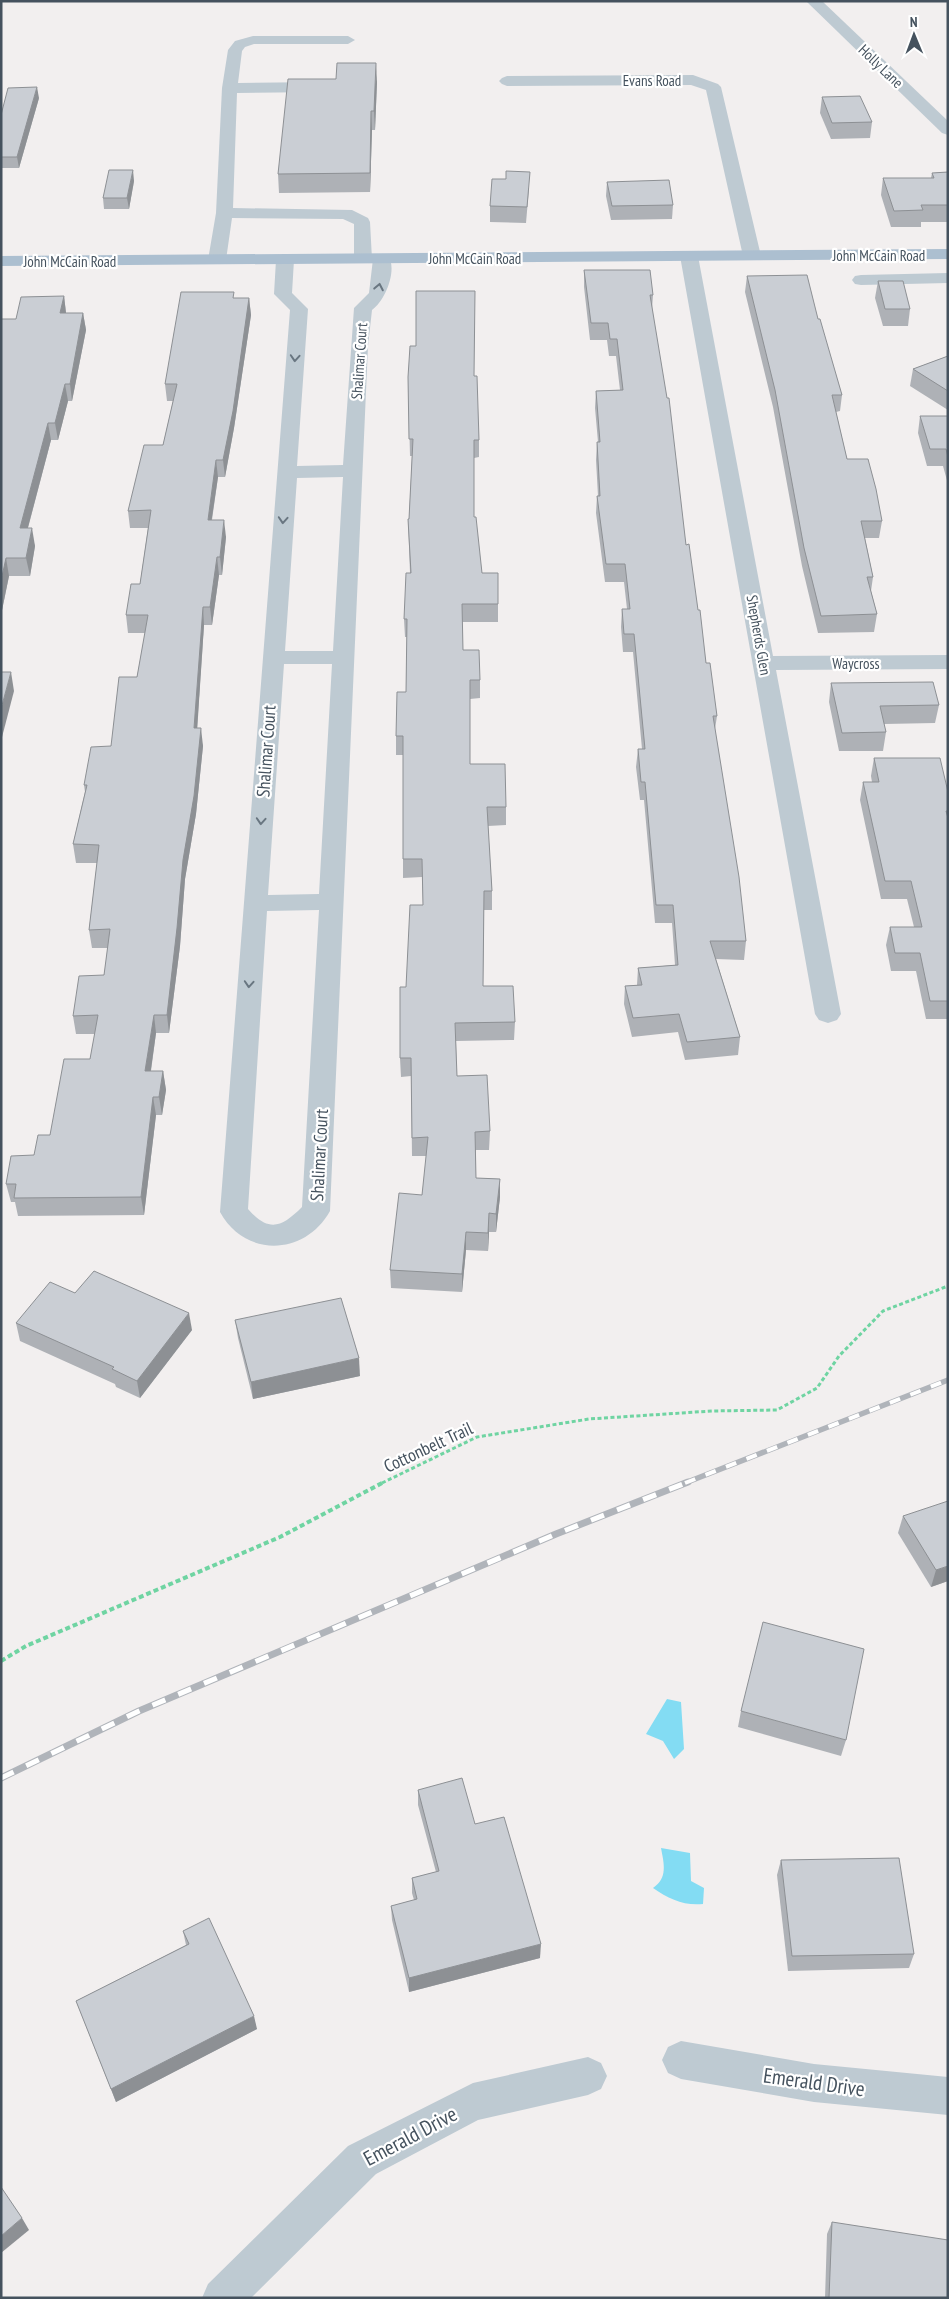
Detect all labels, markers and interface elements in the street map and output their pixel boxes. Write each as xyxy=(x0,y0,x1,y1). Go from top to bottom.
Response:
north arrow xyxy=(889,10,939,60)
text: N xyxy=(910,13,918,31)
street label: Holly Lane xyxy=(855,40,907,92)
street label: Evans Road xyxy=(623,71,681,90)
street label: John McCain Road xyxy=(832,246,925,265)
street label: John McCain Road xyxy=(428,249,521,268)
street label: John McCain Road xyxy=(23,252,116,271)
one-way arrow xyxy=(373,283,383,292)
street label: Shalimar Court xyxy=(347,322,371,400)
one-way arrow xyxy=(290,354,301,362)
one-way arrow xyxy=(278,516,289,524)
street label: Shepherds Glen xyxy=(743,593,775,677)
street label: Waycross xyxy=(832,654,880,673)
street label: Shalimar Court xyxy=(251,704,281,798)
one-way arrow xyxy=(256,818,267,826)
one-way arrow xyxy=(244,980,255,988)
street label: Shalimar Court xyxy=(305,1108,333,1202)
street label: Cottonbelt Trail xyxy=(380,1416,477,1478)
street label: Emerald Drive xyxy=(762,2062,866,2102)
street label: Emerald Drive xyxy=(359,2100,461,2172)

